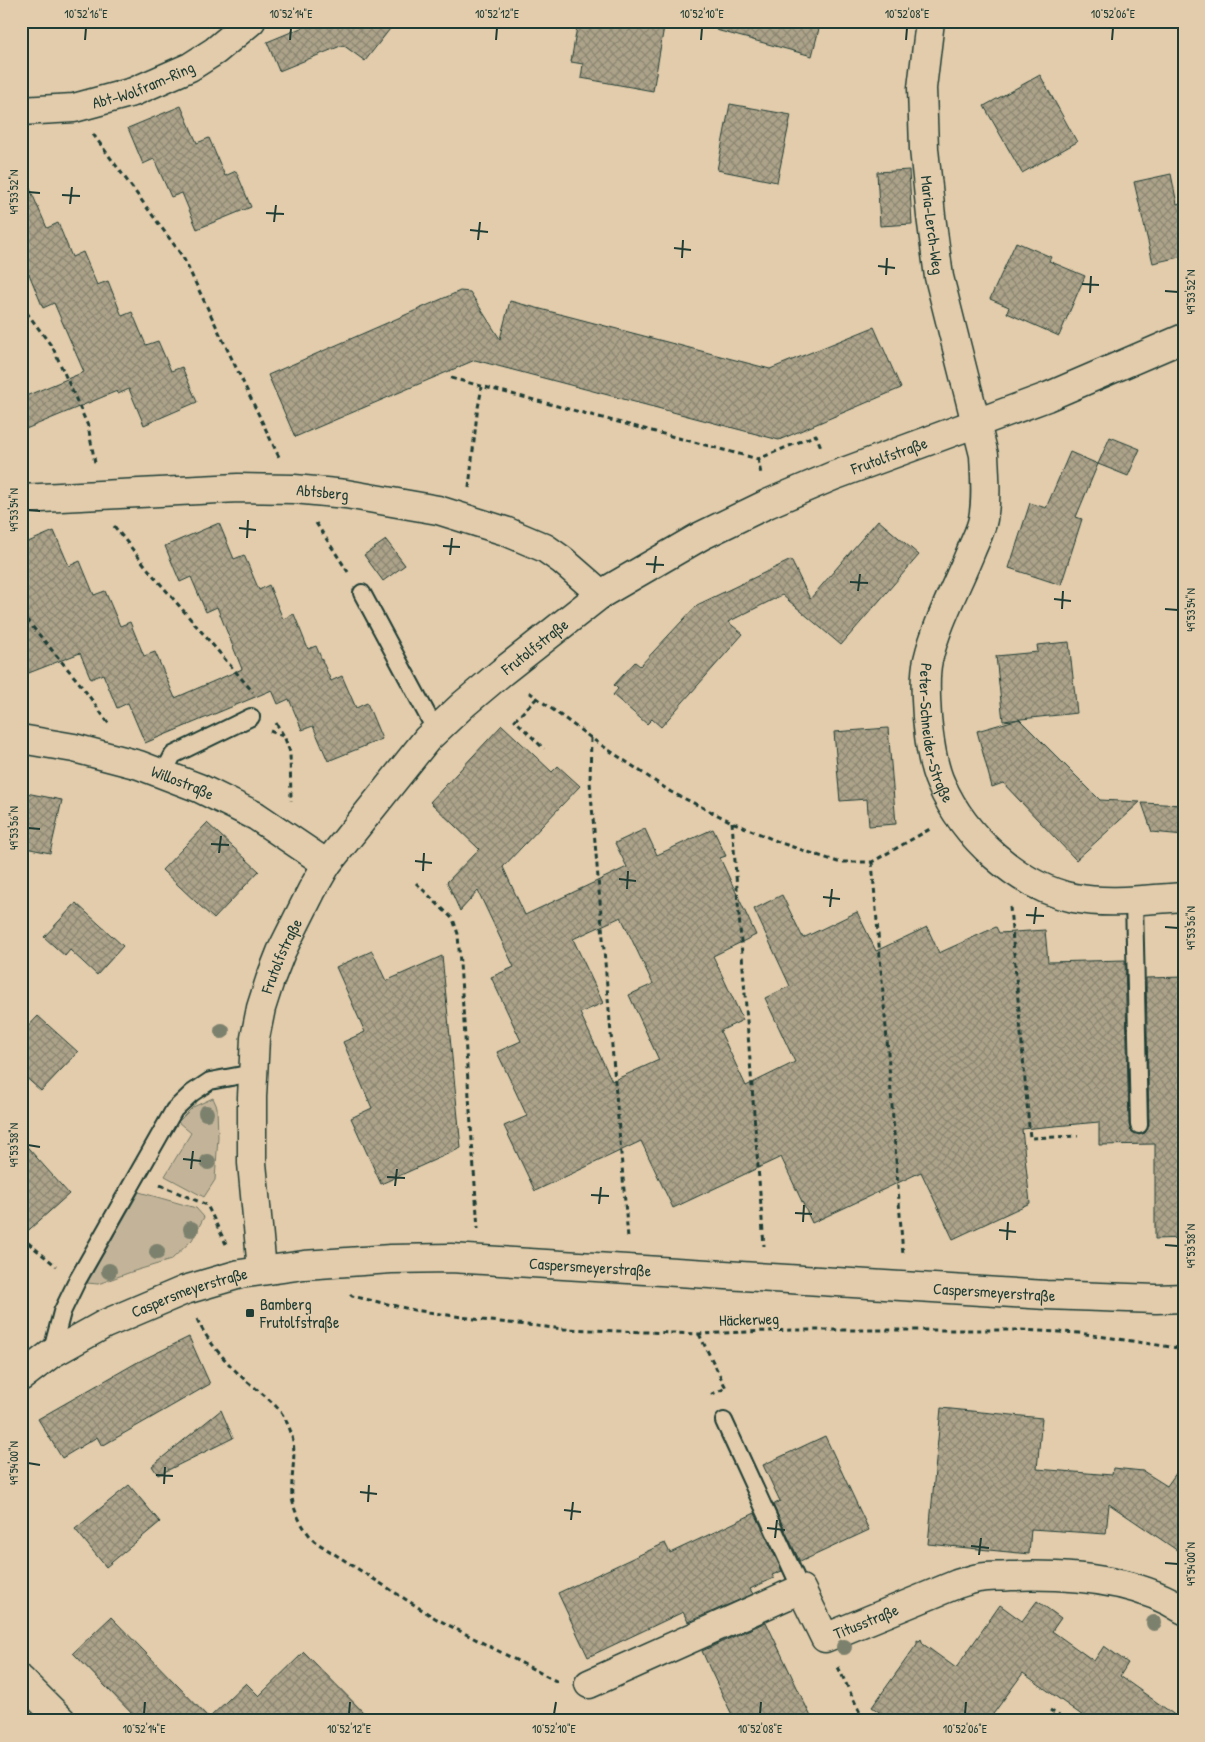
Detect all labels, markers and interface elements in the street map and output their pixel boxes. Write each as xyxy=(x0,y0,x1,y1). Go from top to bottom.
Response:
text: 10°52'16"E xyxy=(64,5,108,22)
text: 10°52'14"E xyxy=(270,5,313,22)
text: 10°52'12"E xyxy=(475,5,520,22)
text: 10°52'10"E xyxy=(680,5,725,22)
text: 10°52'08"E xyxy=(885,5,930,22)
text: 10°52'06"E xyxy=(1091,5,1136,22)
street label: Abt-Wolfram-Ring xyxy=(89,56,198,114)
text: 49°53'52"N xyxy=(5,170,22,214)
street label: Maria-Lerch-Weg xyxy=(916,174,950,276)
text: 49°53'52"N xyxy=(1182,270,1199,314)
street label: Frutolfstraße xyxy=(847,431,931,480)
street label: Abtsberg xyxy=(295,478,350,505)
text: 49°53'54"N xyxy=(5,488,22,532)
text: 49°53'54"N xyxy=(1182,588,1199,632)
street label: Frutolfstraße xyxy=(496,613,573,680)
street label: Peter-Schneider-Straße xyxy=(915,662,960,807)
street label: Willostraße xyxy=(148,760,218,805)
text: 49°53'56"N xyxy=(5,806,22,850)
text: 49°53'56"N xyxy=(1182,906,1199,950)
street label: Frutolfstraße xyxy=(255,914,307,997)
text: 49°53'58"N xyxy=(5,1123,22,1167)
text: 49°53'58"N xyxy=(1182,1224,1199,1268)
street label: Caspersmeyerstraße xyxy=(528,1252,652,1281)
street label: Caspersmeyerstraße xyxy=(128,1262,249,1323)
street label: Caspersmeyerstraße xyxy=(933,1277,1056,1306)
place label: Bamberg Frutolfstraße xyxy=(259,1293,340,1333)
marker: Bamberg Frutolfstraße xyxy=(244,1307,256,1319)
street label: Häckerweg xyxy=(719,1307,779,1331)
text: 49°54'00"N xyxy=(5,1441,22,1485)
text: 49°54'00"N xyxy=(1182,1542,1199,1586)
street label: Titusstraße xyxy=(830,1598,902,1644)
text: 10°52'14"E xyxy=(123,1720,166,1737)
text: 10°52'12"E xyxy=(327,1720,372,1737)
text: 10°52'10"E xyxy=(532,1720,577,1737)
text: 10°52'08"E xyxy=(738,1720,783,1737)
text: 10°52'06"E xyxy=(943,1720,988,1737)

